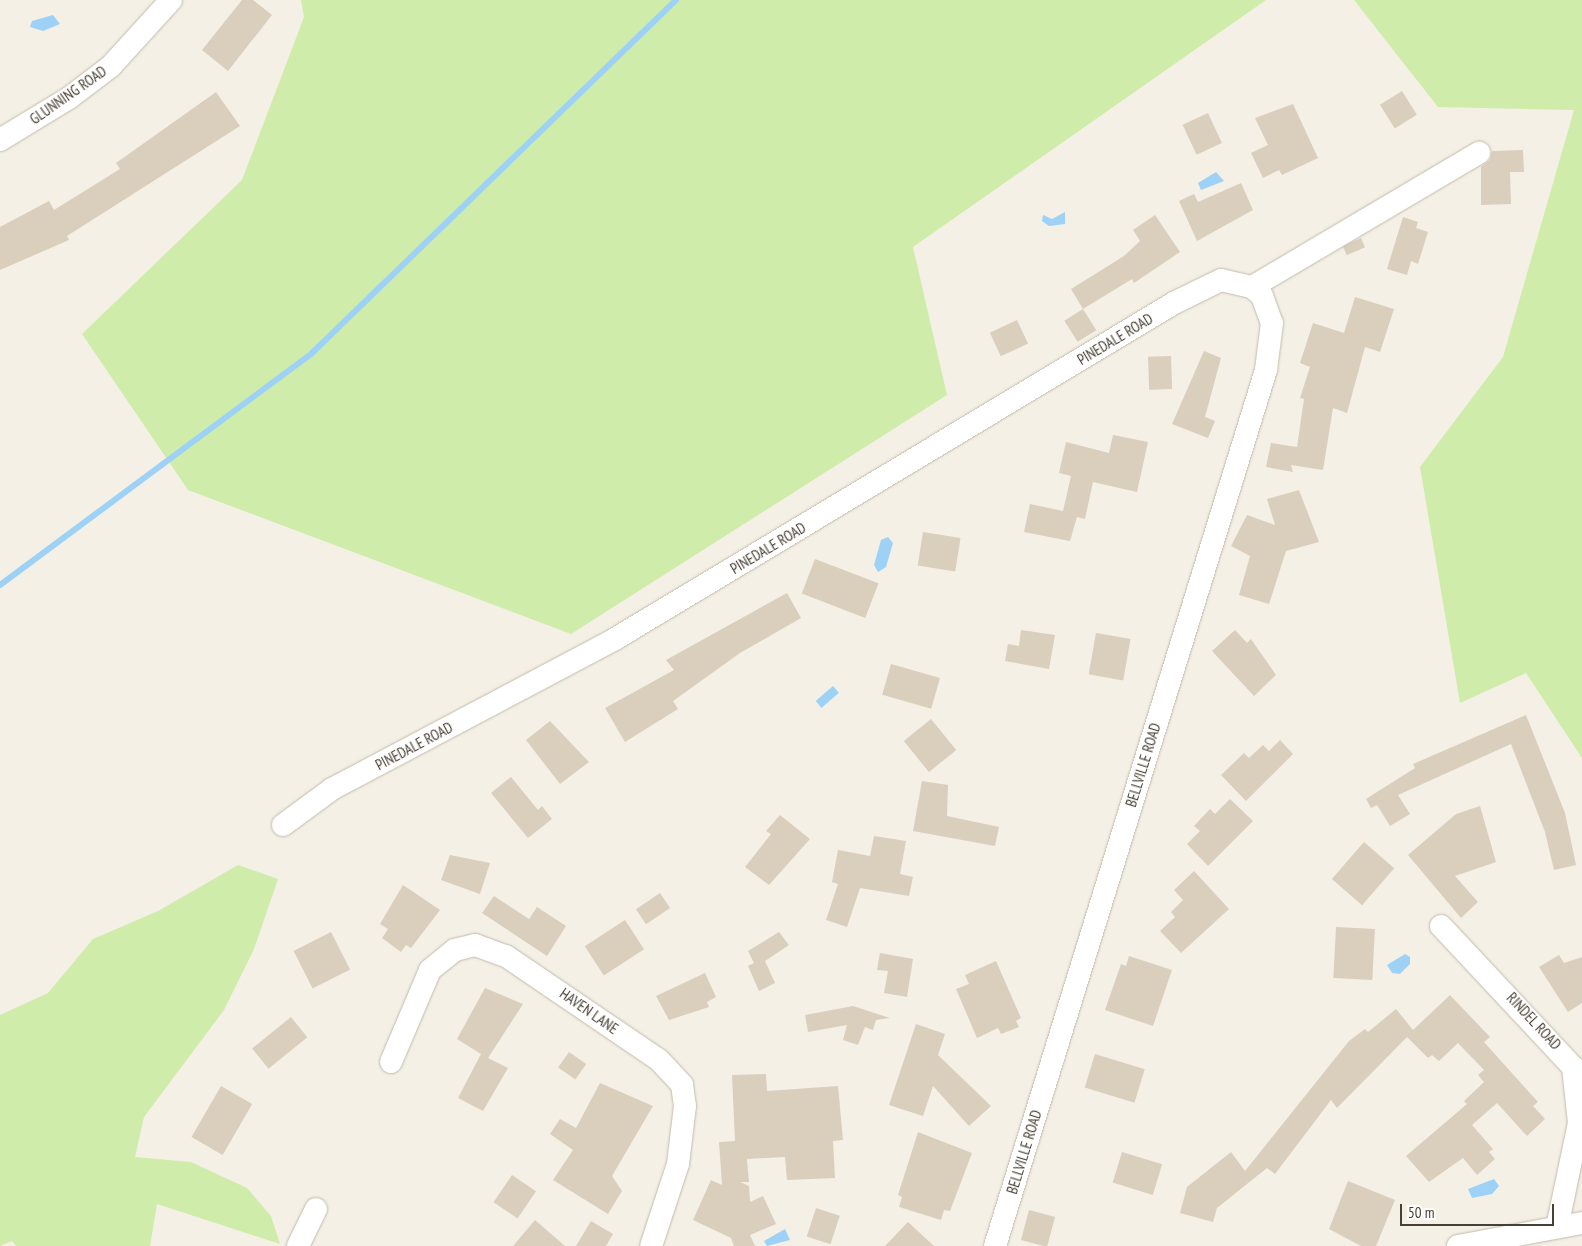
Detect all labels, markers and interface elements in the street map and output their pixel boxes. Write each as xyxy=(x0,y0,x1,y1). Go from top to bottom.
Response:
street label: GLUNNING ROAD xyxy=(26,62,110,128)
street label: PINEDALE ROAD xyxy=(1074,309,1156,369)
street label: PINEDALE ROAD xyxy=(727,518,809,578)
street label: PINEDALE ROAD xyxy=(372,718,456,774)
street label: BELLVILLE ROAD xyxy=(1122,721,1164,809)
street label: HAVEN LANE xyxy=(556,984,622,1038)
street label: RINDEL ROAD xyxy=(1503,988,1565,1054)
street label: BELLVILLE ROAD xyxy=(1003,1108,1045,1196)
scale bar xyxy=(1402,1194,1556,1226)
text: 50 m xyxy=(1408,1203,1434,1222)

